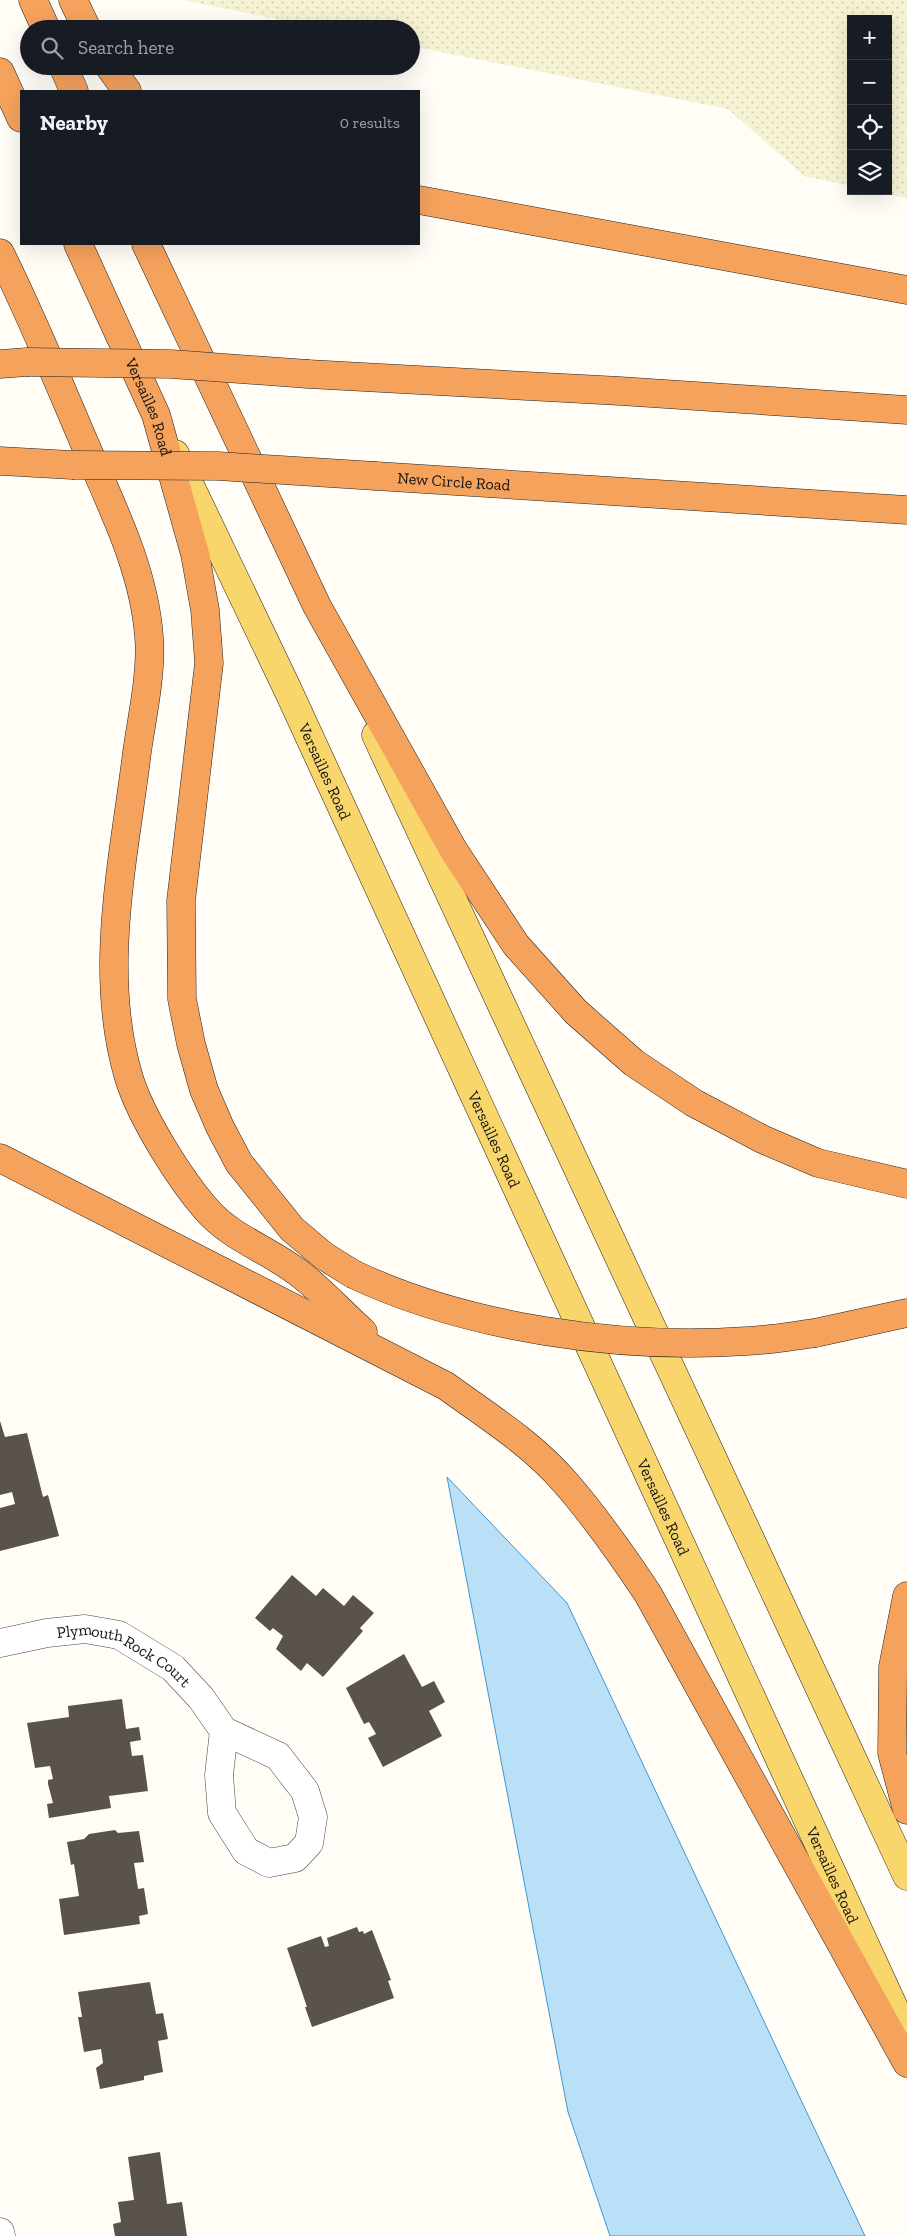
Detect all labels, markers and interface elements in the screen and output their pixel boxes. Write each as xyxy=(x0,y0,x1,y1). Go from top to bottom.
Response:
map controls xyxy=(847,15,892,195)
button: + xyxy=(847,15,892,60)
search box xyxy=(20,20,420,75)
icon: search xyxy=(38,34,66,62)
text: Search here xyxy=(78,36,174,59)
button: − xyxy=(847,60,892,105)
button: locate xyxy=(847,105,892,150)
text: Nearby xyxy=(40,110,108,135)
text: 0 results xyxy=(340,113,400,132)
button: layers xyxy=(847,150,892,195)
street label: Versailles Road xyxy=(121,354,177,458)
street label: New Circle Road xyxy=(397,468,511,494)
street label: Versailles Road xyxy=(294,719,356,823)
street label: Versailles Road xyxy=(464,1087,525,1191)
street label: Versailles Road xyxy=(633,1455,694,1558)
street label: Plymouth Rock Court xyxy=(56,1619,195,1691)
street label: Versailles Road xyxy=(802,1823,863,1926)

